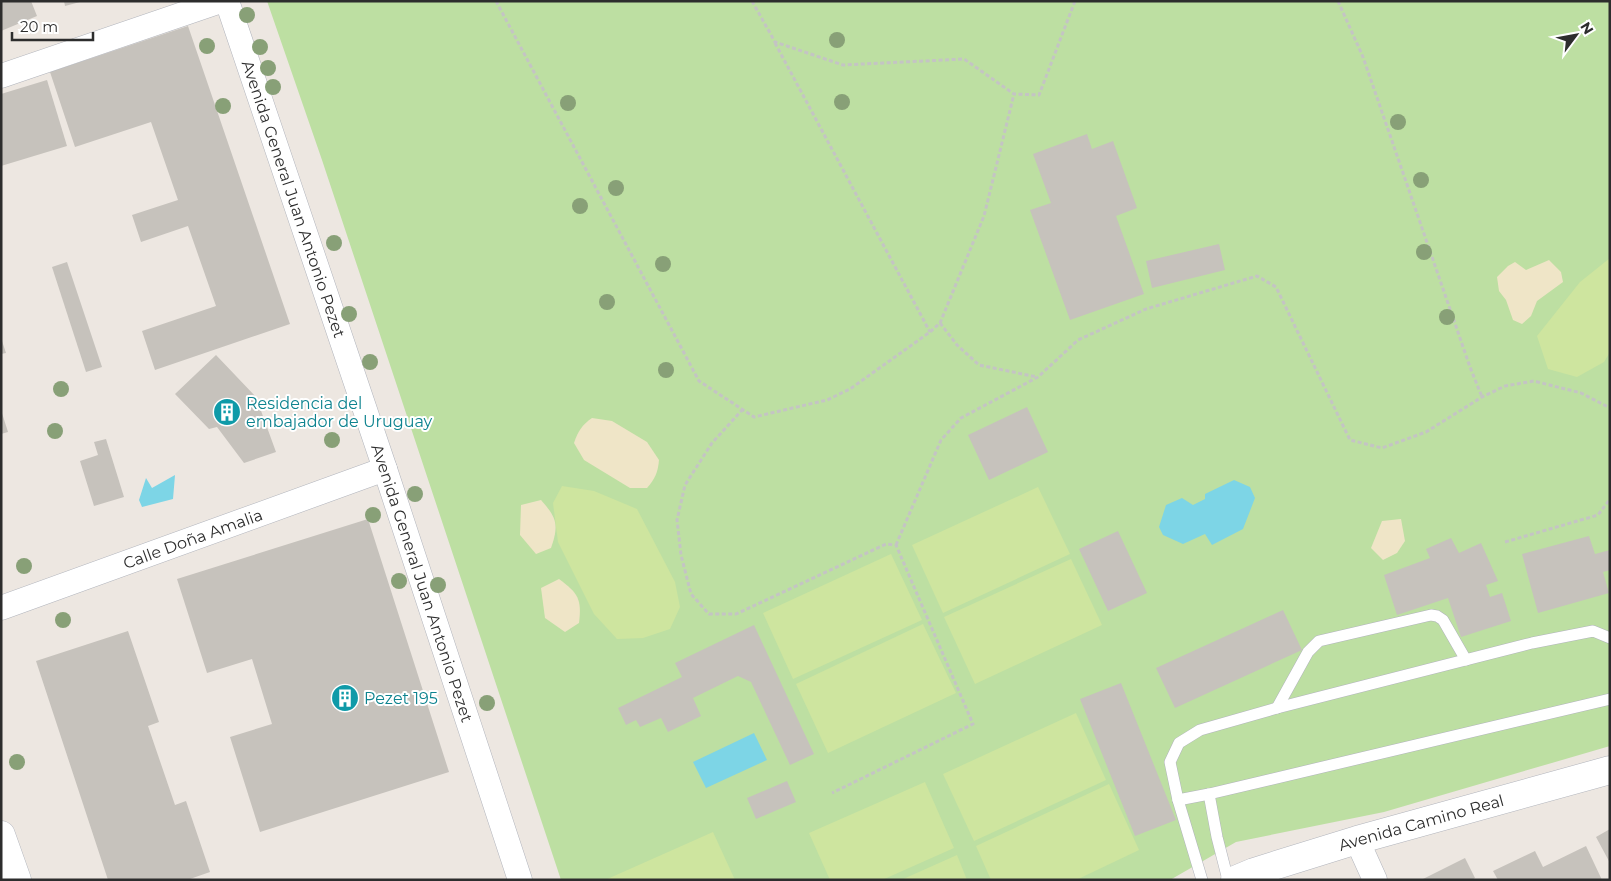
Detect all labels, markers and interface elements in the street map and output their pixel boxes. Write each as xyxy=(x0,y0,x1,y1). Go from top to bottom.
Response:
scale bar xyxy=(12,10,94,42)
north arrow xyxy=(1551,10,1601,60)
text: 20 m xyxy=(20,17,58,36)
text: N xyxy=(1576,19,1598,38)
street label: Avenida General Juan Antonio Pezet xyxy=(238,58,350,341)
place label: Residencia del embajador de Uruguay xyxy=(246,394,433,431)
building icon: Residencia del embajador de Uruguay xyxy=(212,397,242,427)
street label: Avenida General Juan Antonio Pezet xyxy=(368,442,477,725)
street label: Calle Doña Amalia xyxy=(121,505,265,573)
building icon: Pezet 195 xyxy=(330,683,360,713)
place label: Pezet 195 xyxy=(364,689,438,708)
street label: Avenida Camino Real xyxy=(1336,790,1506,855)

